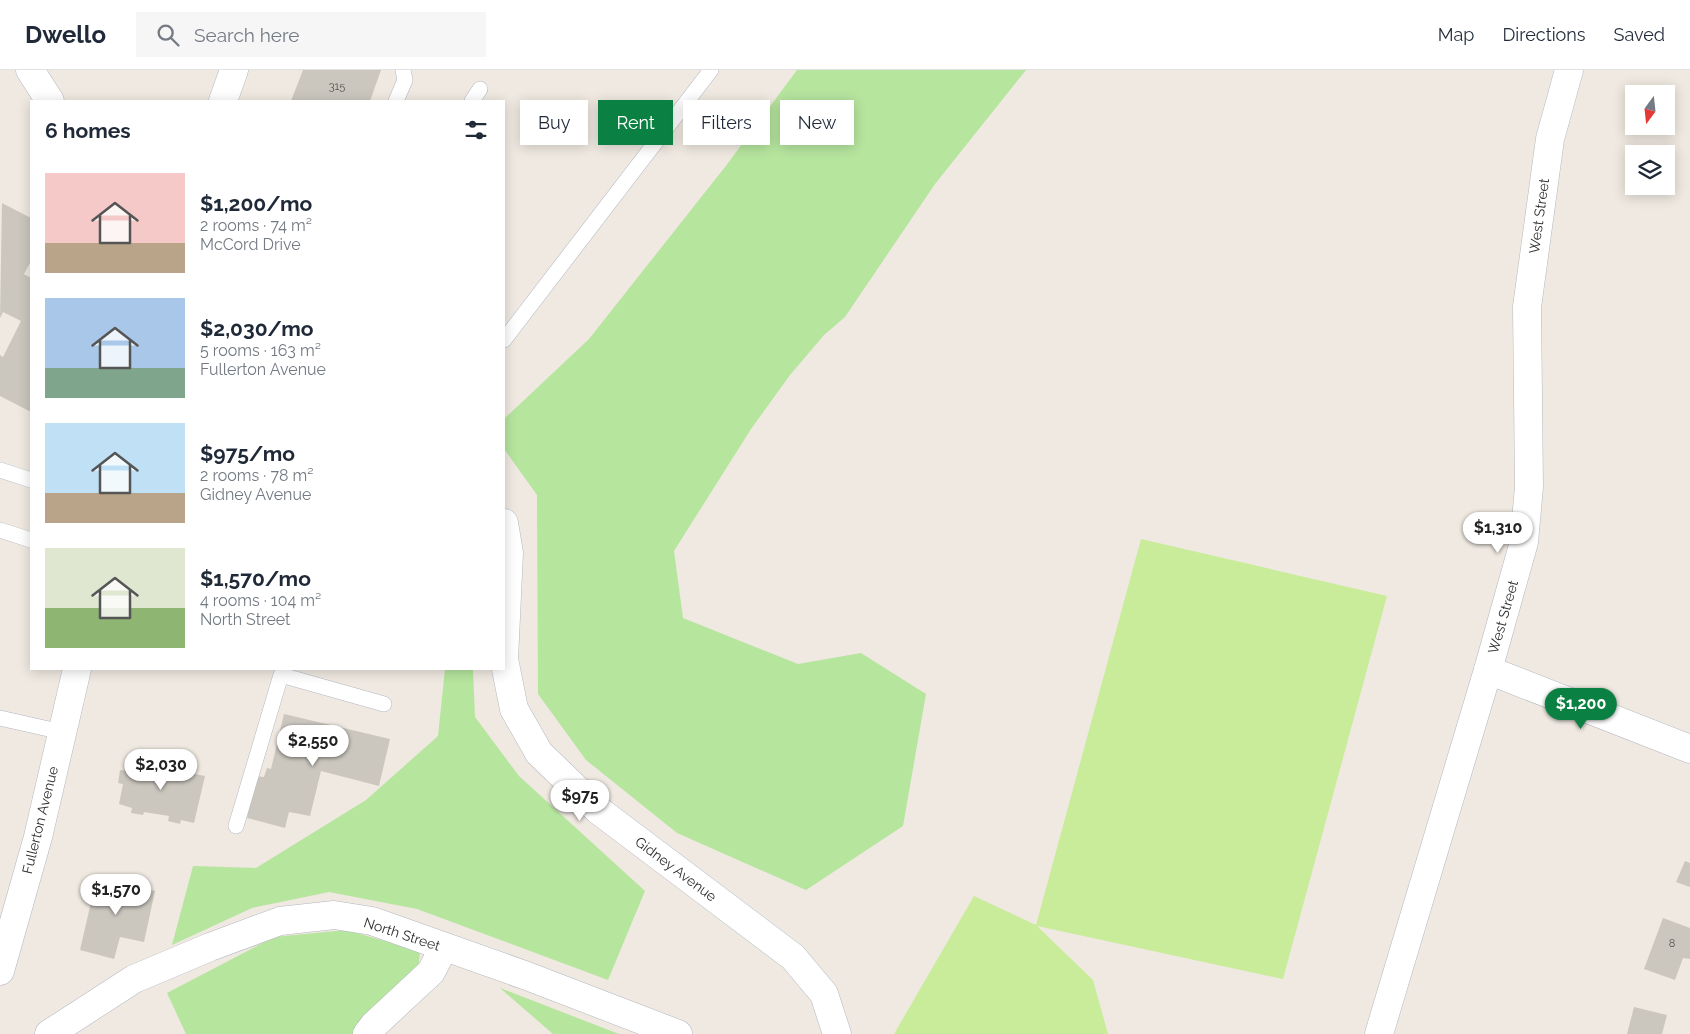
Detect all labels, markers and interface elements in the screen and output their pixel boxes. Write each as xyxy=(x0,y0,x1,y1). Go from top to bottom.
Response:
search box xyxy=(136,12,486,57)
text: Dwello xyxy=(25,20,106,49)
icon: search xyxy=(154,21,182,49)
text: Search here xyxy=(194,24,300,46)
text: Map xyxy=(1438,24,1474,45)
text: Directions xyxy=(1502,24,1586,45)
text: Saved xyxy=(1614,24,1665,45)
house number: 315 xyxy=(329,80,345,93)
north arrow xyxy=(1625,85,1675,135)
map controls xyxy=(1625,85,1675,195)
chip: Buy xyxy=(520,100,588,145)
chip: Rent xyxy=(598,100,673,145)
chip: Filters xyxy=(683,100,770,145)
chip: New xyxy=(780,100,854,145)
icon: filters xyxy=(462,116,490,144)
text: 6 homes xyxy=(45,118,131,143)
button: layers xyxy=(1625,145,1675,195)
street label: West Street xyxy=(1526,177,1552,255)
text: $1,200/mo xyxy=(200,191,312,216)
icon: home xyxy=(85,193,145,253)
text: 2 rooms · 74 m² xyxy=(200,216,312,235)
text: McCord Drive xyxy=(200,235,301,254)
text: $2,030/mo xyxy=(200,316,314,341)
icon: home xyxy=(85,318,145,378)
text: 5 rooms · 163 m² xyxy=(200,341,321,360)
text: Fullerton Avenue xyxy=(200,360,326,379)
text: $975/mo xyxy=(200,441,295,466)
icon: home xyxy=(85,443,145,503)
text: 2 rooms · 78 m² xyxy=(200,466,313,485)
text: Gidney Avenue xyxy=(200,485,311,504)
pin: $1,310 xyxy=(1457,512,1539,554)
text: $1,310 xyxy=(1474,518,1522,537)
text: $1,570/mo xyxy=(200,566,311,591)
icon: home xyxy=(85,568,145,628)
street label: West Street xyxy=(1485,578,1521,656)
text: 4 rooms · 104 m² xyxy=(200,591,321,610)
text: North Street xyxy=(200,610,290,629)
pin: $1,200 xyxy=(1540,688,1622,730)
text: $1,200 xyxy=(1556,694,1606,713)
pin: $2,550 xyxy=(272,724,354,767)
text: $2,550 xyxy=(288,731,338,750)
pin: $2,030 xyxy=(120,748,202,791)
text: $2,030 xyxy=(135,755,187,774)
street label: Fullerton Avenue xyxy=(19,765,61,875)
pin: $975 xyxy=(550,780,610,822)
text: $975 xyxy=(561,786,599,805)
street label: Gidney Avenue xyxy=(632,833,720,905)
pin: $1,570 xyxy=(75,874,157,916)
text: $1,570 xyxy=(91,880,141,899)
street label: North Street xyxy=(362,914,442,954)
house number: 8 xyxy=(1669,937,1675,950)

